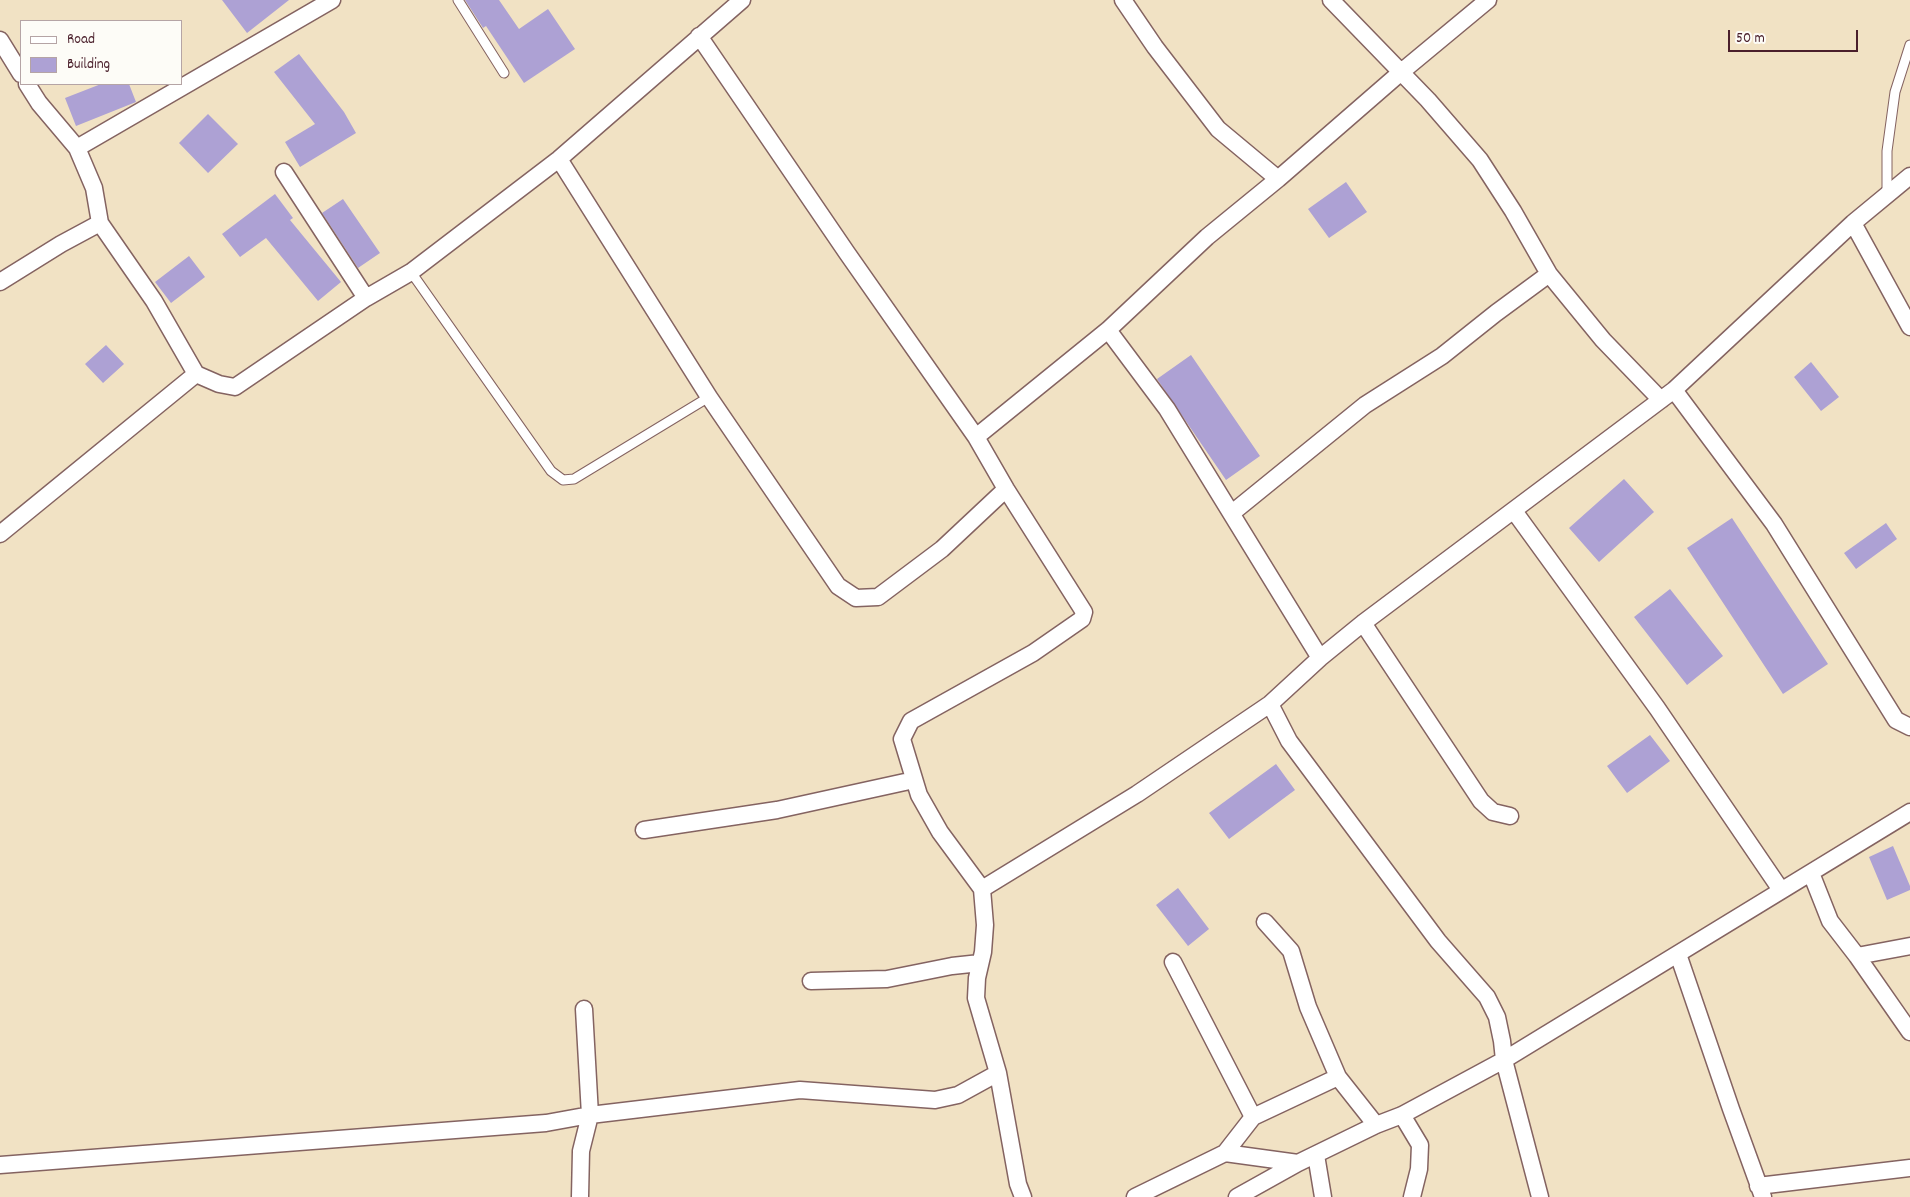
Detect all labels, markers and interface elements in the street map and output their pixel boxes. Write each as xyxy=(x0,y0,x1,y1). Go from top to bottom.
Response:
legend xyxy=(20,20,182,85)
scale bar xyxy=(1730,20,1860,52)
text: 50 m xyxy=(1736,28,1765,50)
text: Road xyxy=(67,29,95,51)
text: Building xyxy=(67,54,110,76)

